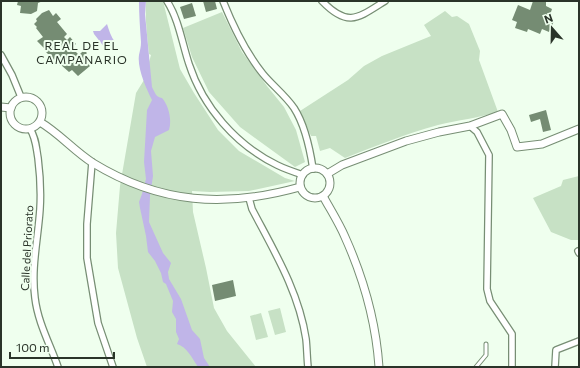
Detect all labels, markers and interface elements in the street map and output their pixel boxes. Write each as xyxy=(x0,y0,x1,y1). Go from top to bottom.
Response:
north arrow xyxy=(532,8,572,48)
text: N xyxy=(542,11,555,26)
district label: REAL DE EL CAMPANARIO xyxy=(36,38,128,66)
street label: Calle del Priorato xyxy=(18,204,35,291)
scale bar xyxy=(10,334,114,360)
text: 100 m xyxy=(16,340,50,354)

